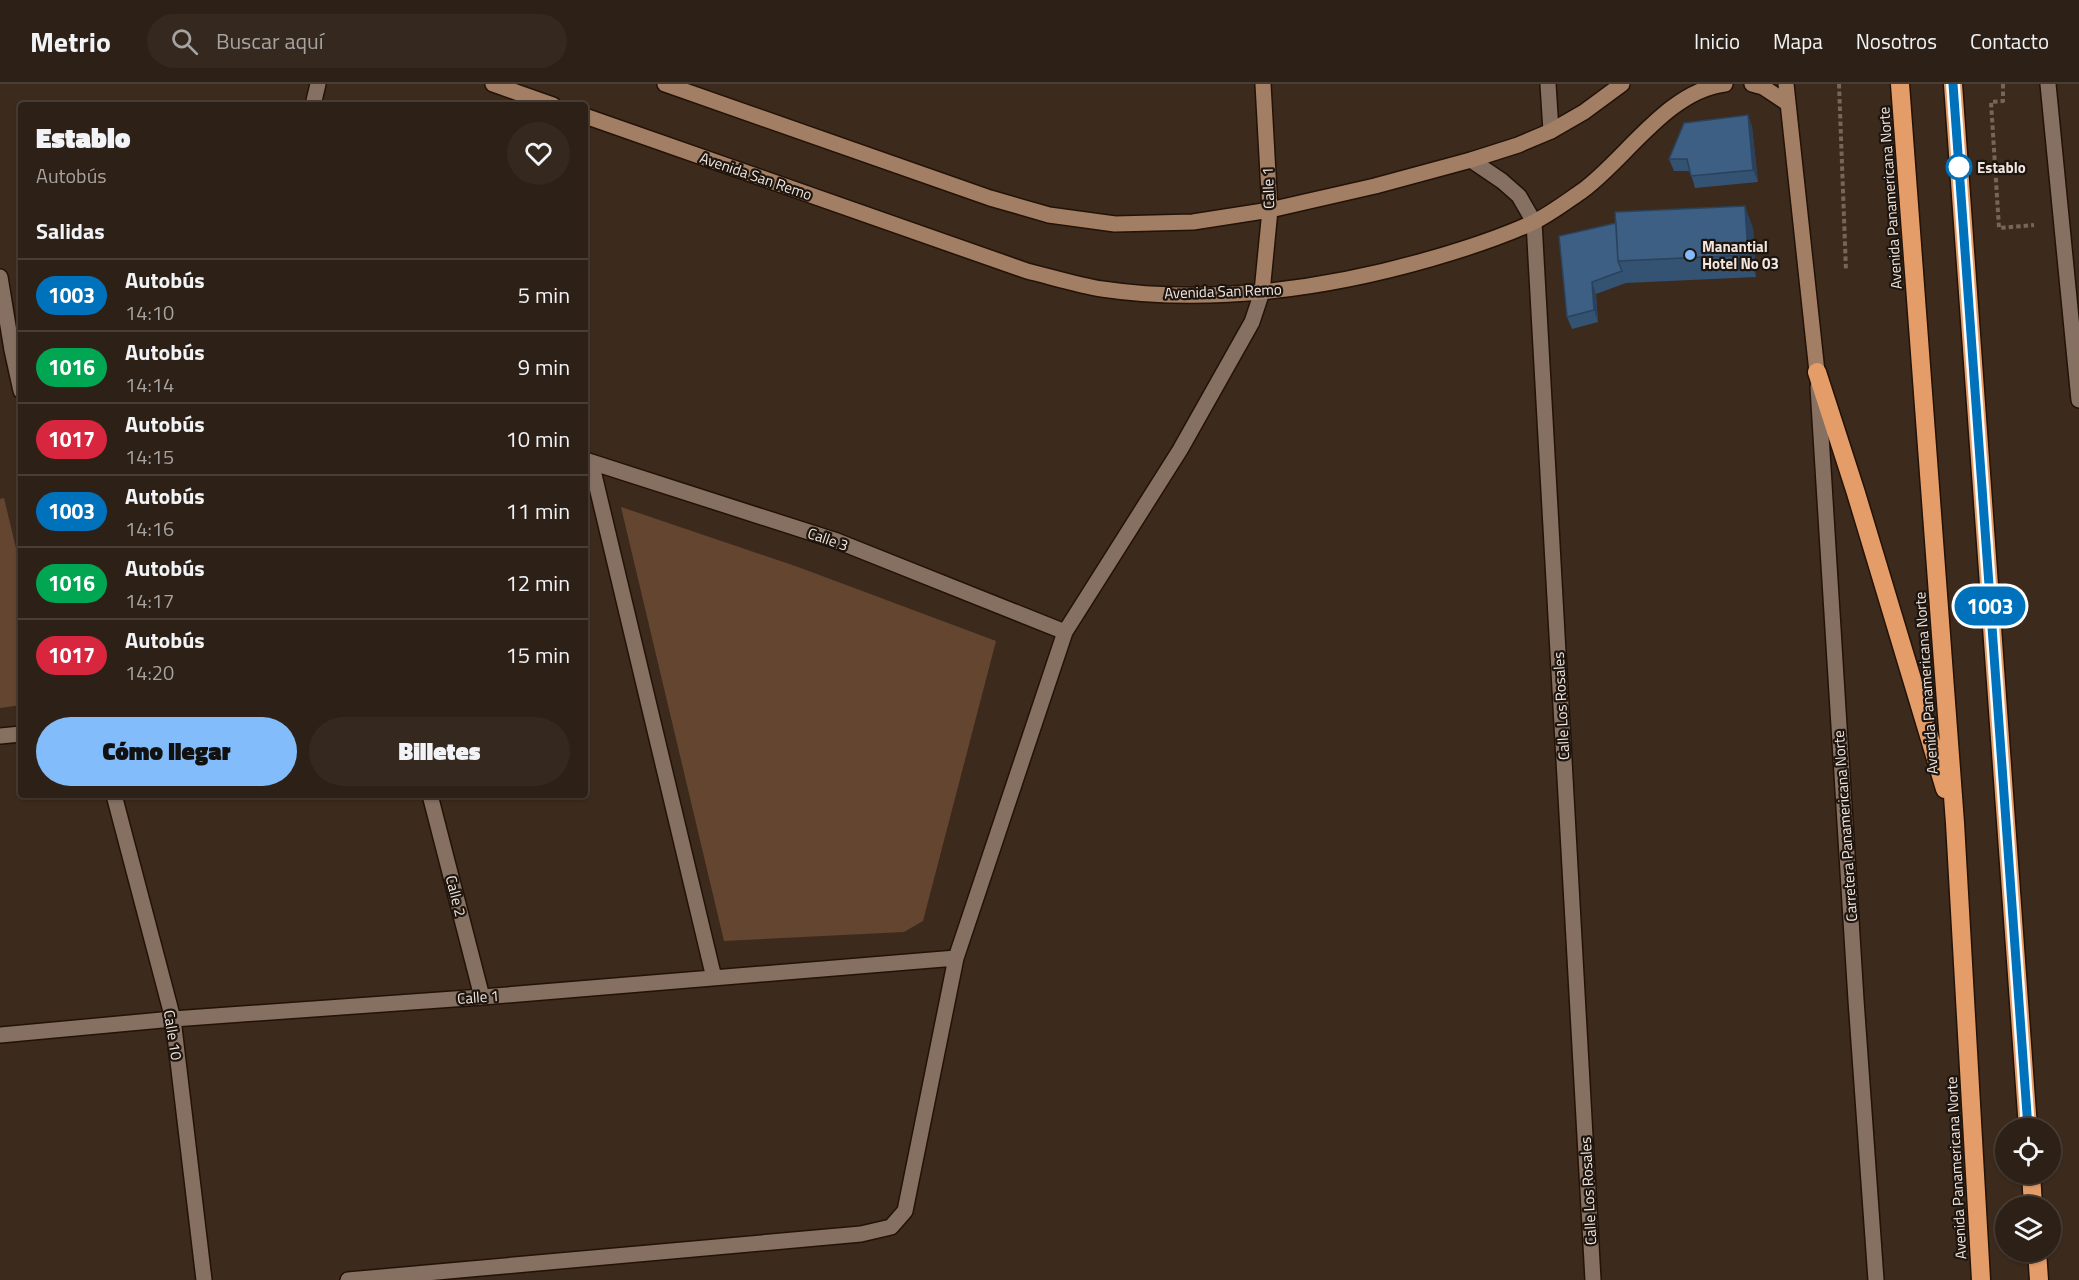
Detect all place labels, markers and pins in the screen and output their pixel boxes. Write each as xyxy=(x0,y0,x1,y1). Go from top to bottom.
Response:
marker: Establo xyxy=(1946,154,1972,180)
place label: Establo xyxy=(1977,156,2026,179)
place label: Manantial Hotel No 03 xyxy=(1702,235,1779,275)
marker: Manantial Hotel No 03 xyxy=(1683,248,1697,262)

